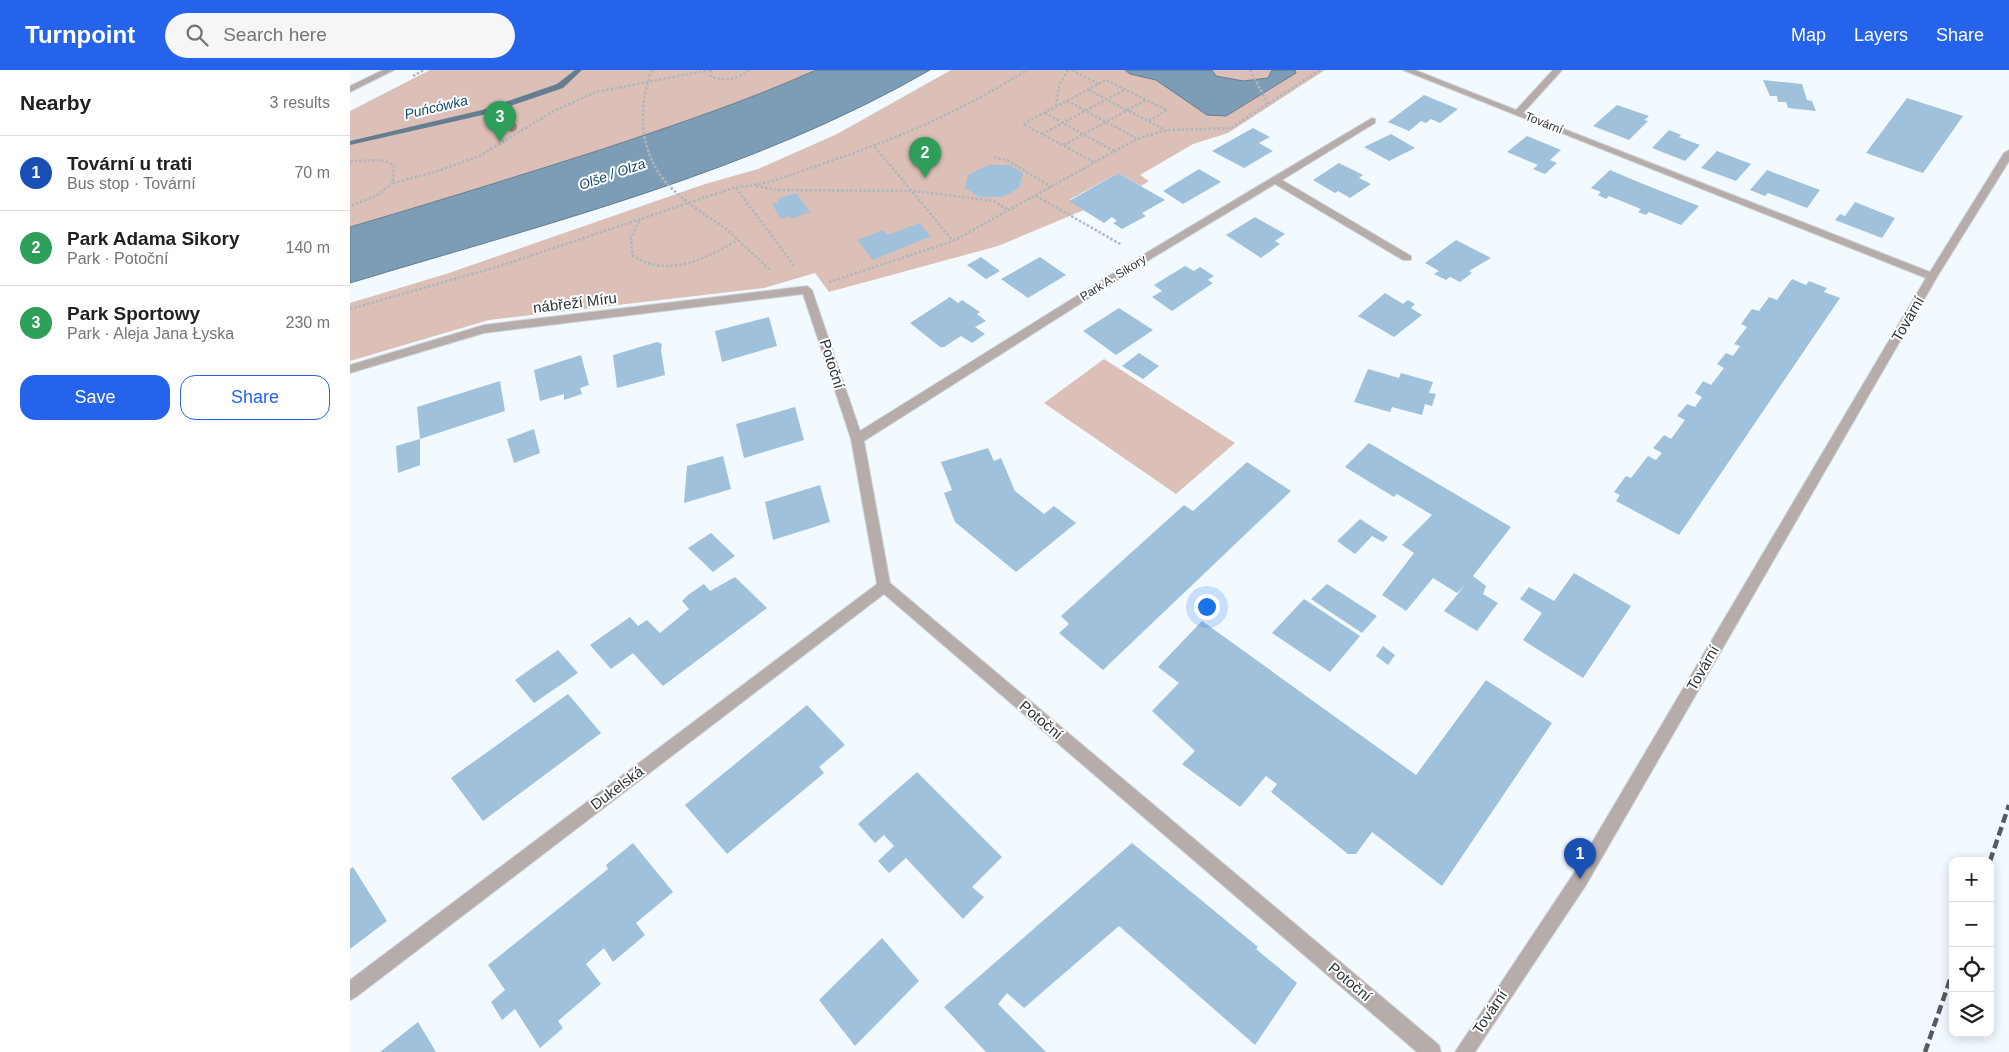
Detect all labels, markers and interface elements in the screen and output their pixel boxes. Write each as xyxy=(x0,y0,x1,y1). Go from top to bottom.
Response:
search box xyxy=(165,13,515,58)
text: Turnpoint xyxy=(25,21,135,48)
icon: search xyxy=(183,21,211,49)
text: Search here xyxy=(223,24,327,45)
text: Map xyxy=(1791,25,1826,45)
text: Layers xyxy=(1854,25,1908,45)
text: Share xyxy=(1936,25,1984,45)
text: Nearby xyxy=(20,91,91,114)
water label: Puńcówka xyxy=(403,92,469,122)
text: 3 results xyxy=(270,94,330,111)
pin: 3 xyxy=(484,101,516,142)
street label: Tovární xyxy=(1523,109,1565,137)
pin: 2 xyxy=(909,137,941,178)
text: Tovární u trati xyxy=(67,153,192,174)
water label: Olše / Olza xyxy=(577,155,648,193)
text: 1 xyxy=(32,164,40,181)
text: 70 m xyxy=(294,164,330,181)
text: Bus stop · Tovární xyxy=(67,175,196,192)
text: Park Adama Sikory xyxy=(67,228,240,249)
text: 2 xyxy=(32,239,40,256)
text: 140 m xyxy=(286,239,330,256)
text: Park · Potoční xyxy=(67,250,168,267)
street label: Park A. Sikory xyxy=(1077,252,1149,304)
street label: nábřeží Míru xyxy=(532,289,618,316)
street label: Tovární xyxy=(1888,292,1928,344)
text: Park Sportowy xyxy=(67,303,200,324)
text: 3 xyxy=(32,314,40,331)
text: 230 m xyxy=(286,314,330,331)
text: Park · Aleja Jana Łyska xyxy=(67,325,234,342)
street label: Potoční xyxy=(817,337,849,391)
button: Save xyxy=(20,375,170,420)
button: Share xyxy=(180,375,330,420)
your location xyxy=(1194,594,1220,620)
street label: Tovární xyxy=(1683,641,1723,693)
street label: Potoční xyxy=(1016,697,1067,743)
street label: Dukelská xyxy=(587,762,647,813)
pin: 1 xyxy=(1564,838,1596,879)
map controls xyxy=(1949,857,1994,1037)
button: + xyxy=(1949,857,1994,902)
button: − xyxy=(1949,902,1994,947)
button: locate xyxy=(1949,947,1994,992)
street label: Potoční xyxy=(1325,959,1376,1005)
street label: Tovární xyxy=(1469,986,1511,1037)
button: layers xyxy=(1949,992,1994,1037)

